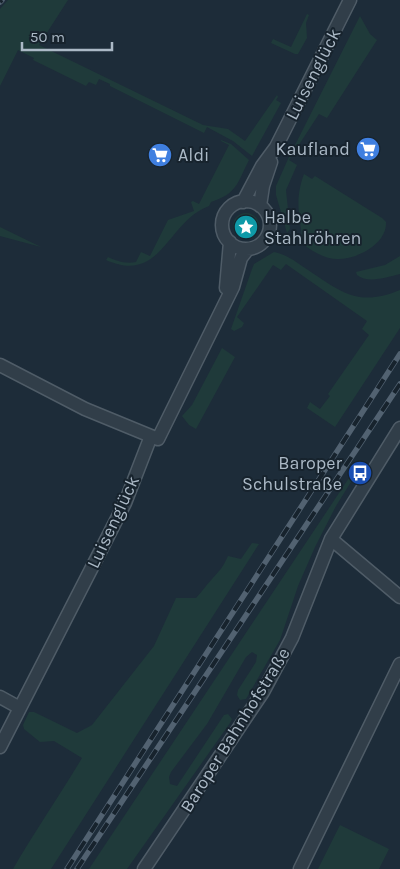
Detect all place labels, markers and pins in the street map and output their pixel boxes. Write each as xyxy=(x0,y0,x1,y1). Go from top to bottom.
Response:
supermarket icon: Kaufland xyxy=(355,136,381,162)
place label: Kaufland xyxy=(276,138,350,160)
supermarket icon: Aldi xyxy=(147,142,173,168)
place label: Aldi xyxy=(178,144,209,166)
place label: Halbe Stahlröhren xyxy=(264,206,361,249)
place icon: Halbe Stahlröhren xyxy=(233,214,259,240)
place label: Baroper Schulstraße xyxy=(242,452,342,495)
bus stop icon: Baroper Schulstraße xyxy=(347,460,373,486)

